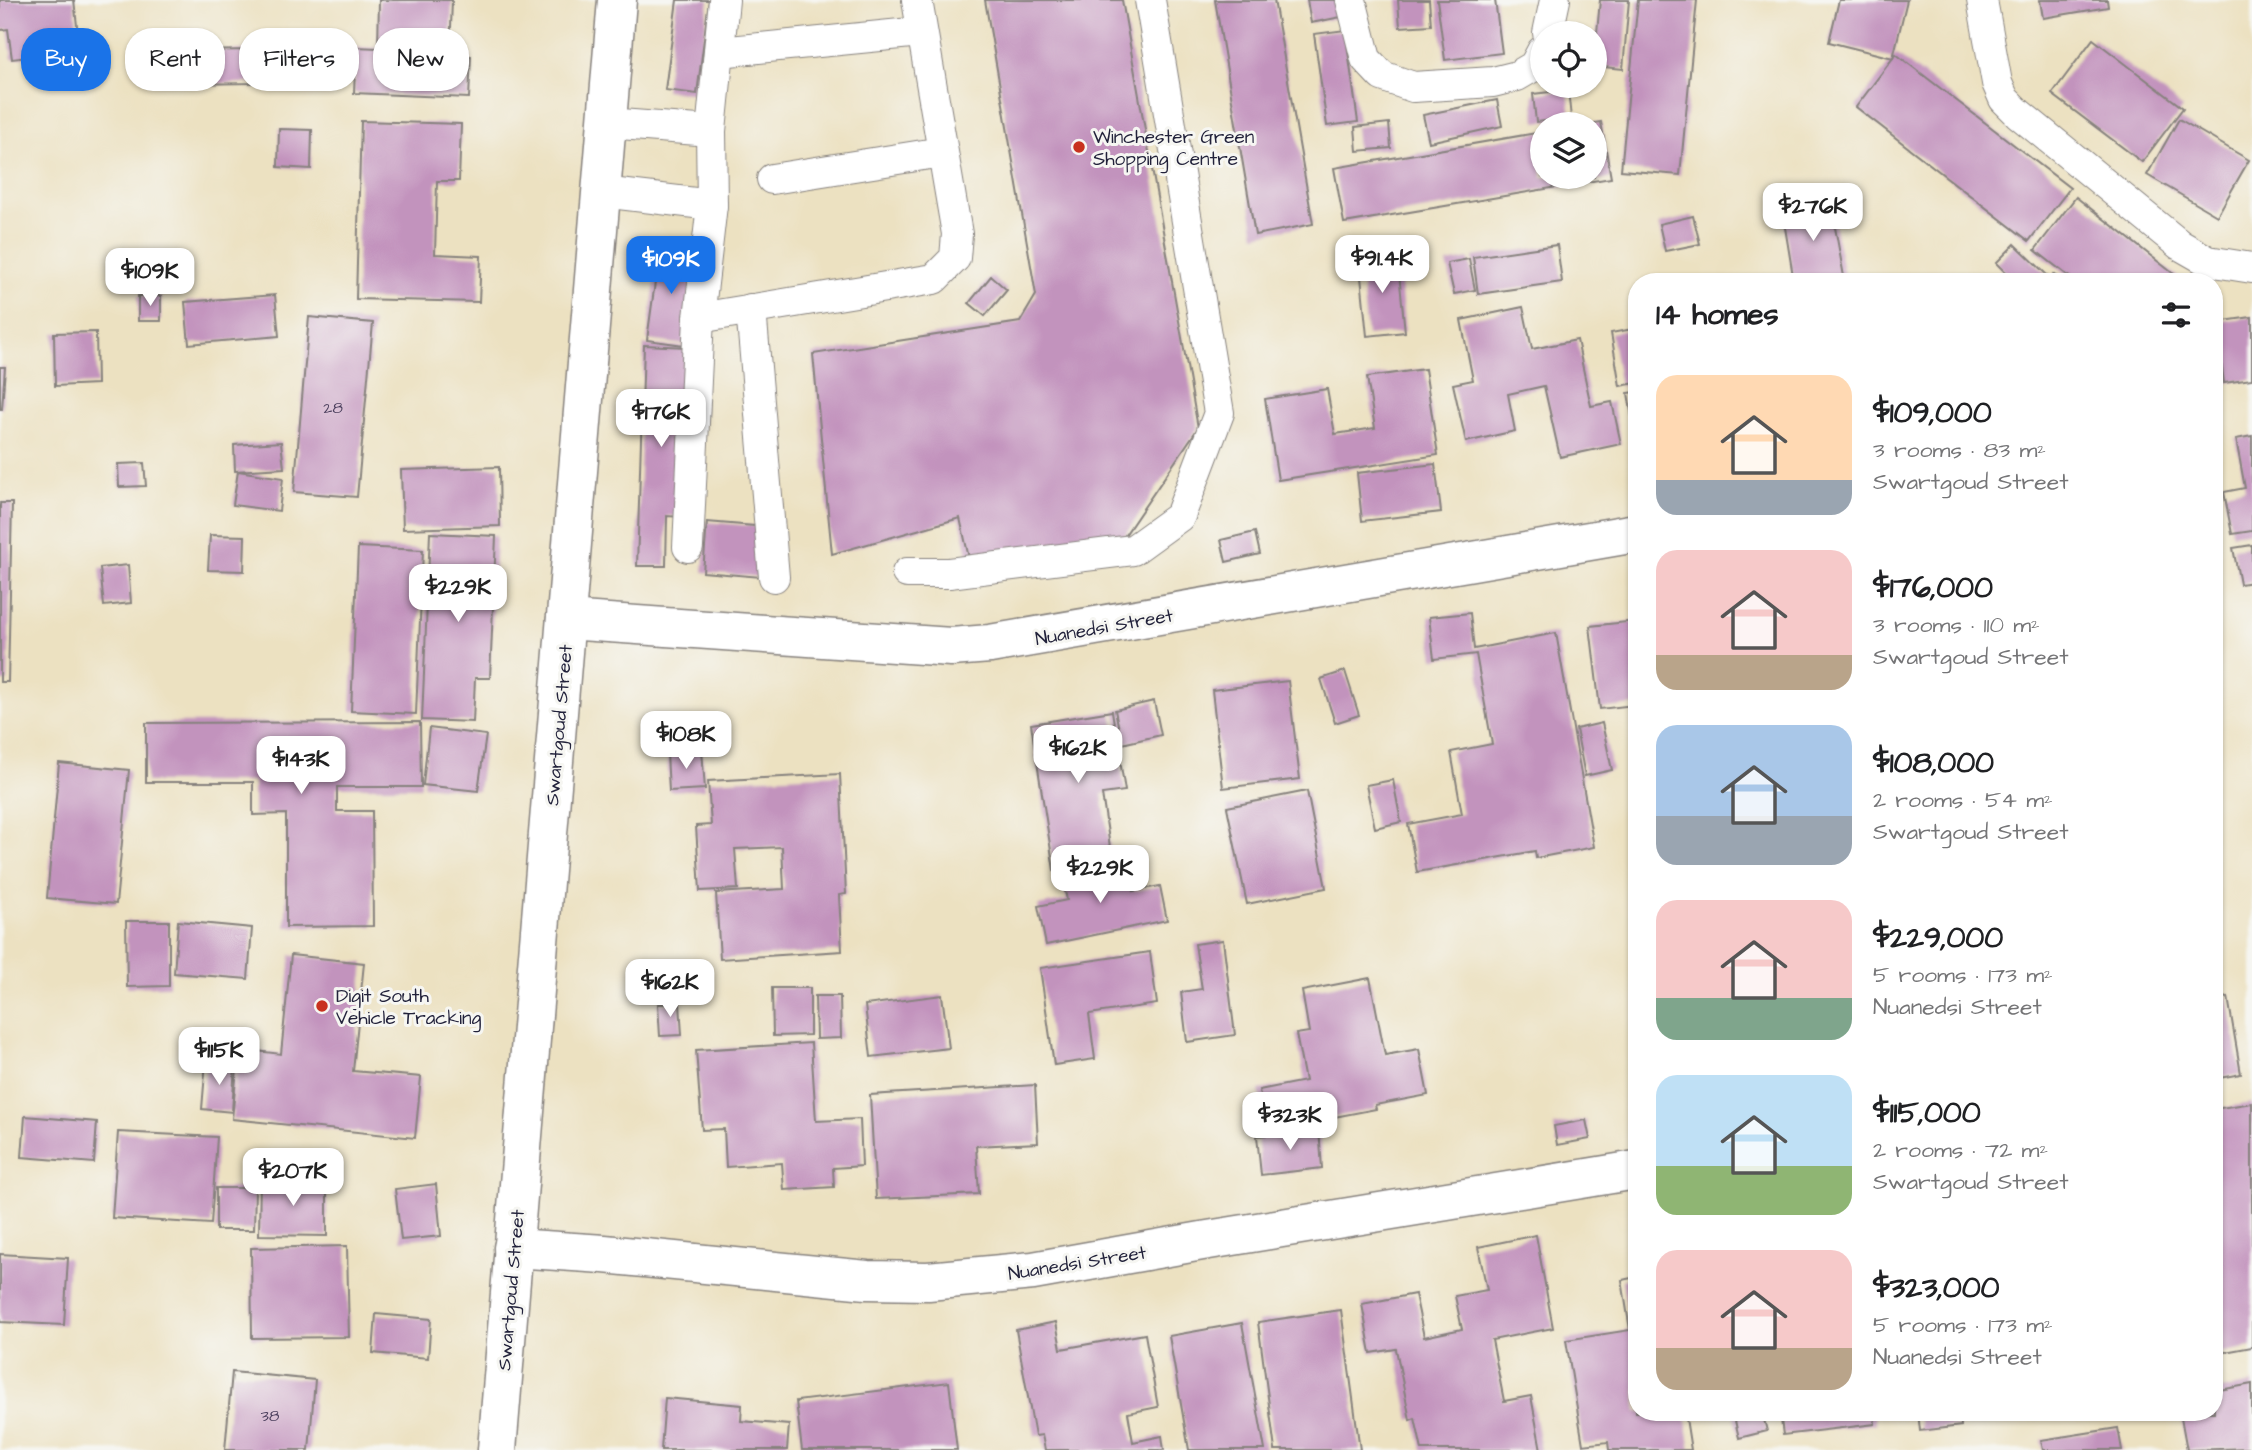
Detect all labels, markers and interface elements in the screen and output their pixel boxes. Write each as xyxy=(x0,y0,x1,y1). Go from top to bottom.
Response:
map controls xyxy=(1530,21,1607,189)
button: locate xyxy=(1530,21,1607,98)
chip: Buy xyxy=(21,28,111,91)
chip: Rent xyxy=(125,28,225,91)
chip: Filters xyxy=(239,28,359,91)
chip: New xyxy=(373,28,469,91)
button: layers xyxy=(1530,112,1607,189)
place label: Winchester Green Shopping Centre xyxy=(1093,124,1254,174)
marker: Winchester Green Shopping Centre xyxy=(1071,139,1087,155)
pin: $276K xyxy=(1764,184,1862,243)
text: $276K xyxy=(1779,190,1847,222)
pin: $109K xyxy=(622,236,720,296)
pin: $91.4K xyxy=(1325,236,1439,295)
text: $91.4K xyxy=(1351,242,1413,274)
text: $109K xyxy=(642,243,700,275)
pin: $109K xyxy=(101,248,199,308)
text: $109K xyxy=(121,255,179,287)
text: 14 homes xyxy=(1656,294,1779,336)
icon: filters xyxy=(2157,296,2195,334)
pin: $176K xyxy=(612,390,710,449)
text: $109,000 xyxy=(1873,392,1992,434)
text: $176K xyxy=(632,396,690,428)
house number: 28 xyxy=(323,397,343,419)
icon: home xyxy=(1712,403,1796,487)
text: 3 rooms · 83 m² xyxy=(1873,434,2046,466)
text: Swartgoud Street xyxy=(1873,466,2069,498)
pin: $229K xyxy=(409,564,507,624)
text: $176,000 xyxy=(1873,567,1993,609)
text: $229K xyxy=(425,571,491,603)
icon: home xyxy=(1712,578,1796,662)
street label: Nuanedsi Street xyxy=(1033,602,1176,653)
text: 3 rooms · 110 m² xyxy=(1873,609,2040,641)
text: Swartgoud Street xyxy=(1873,641,2069,673)
street label: Swartgoud Street xyxy=(539,643,581,807)
pin: $108K xyxy=(637,712,735,771)
text: $108K xyxy=(656,718,716,750)
pin: $162K xyxy=(1029,726,1127,785)
text: $162K xyxy=(1049,732,1107,764)
pin: $143K xyxy=(252,736,350,796)
text: $108,000 xyxy=(1873,742,1994,784)
text: $143K xyxy=(272,743,330,775)
icon: home xyxy=(1712,753,1796,837)
text: 2 rooms · 54 m² xyxy=(1873,784,2053,816)
text: Swartgoud Street xyxy=(1873,816,2069,848)
pin: $229K xyxy=(1051,846,1149,905)
text: $229K xyxy=(1067,852,1133,884)
text: $229,000 xyxy=(1873,917,2003,959)
icon: home xyxy=(1712,928,1796,1012)
text: 5 rooms · 173 m² xyxy=(1873,959,2053,991)
pin: $162K xyxy=(621,960,719,1019)
text: $162K xyxy=(641,966,699,998)
place label: Digit South Vehicle Tracking xyxy=(336,983,481,1033)
text: Nuanedsi Street xyxy=(1873,991,2042,1023)
marker: Digit South Vehicle Tracking xyxy=(314,998,330,1014)
pin: $115K xyxy=(170,1028,268,1087)
text: $115K xyxy=(195,1034,243,1066)
pin: $323K xyxy=(1241,1092,1339,1152)
text: $115,000 xyxy=(1873,1092,1981,1134)
text: $323K xyxy=(1258,1099,1322,1131)
icon: home xyxy=(1712,1103,1796,1187)
text: 2 rooms · 72 m² xyxy=(1873,1134,2048,1166)
pin: $207K xyxy=(244,1148,342,1208)
text: $207K xyxy=(259,1155,327,1187)
text: Swartgoud Street xyxy=(1873,1166,2069,1198)
street label: Swartgoud Street xyxy=(491,1208,533,1372)
street label: Nuanedsi Street xyxy=(1006,1239,1148,1288)
text: $323,000 xyxy=(1873,1267,2000,1309)
icon: home xyxy=(1712,1278,1796,1362)
text: 5 rooms · 173 m² xyxy=(1873,1309,2053,1341)
text: Nuanedsi Street xyxy=(1873,1341,2042,1373)
house number: 38 xyxy=(261,1405,279,1427)

